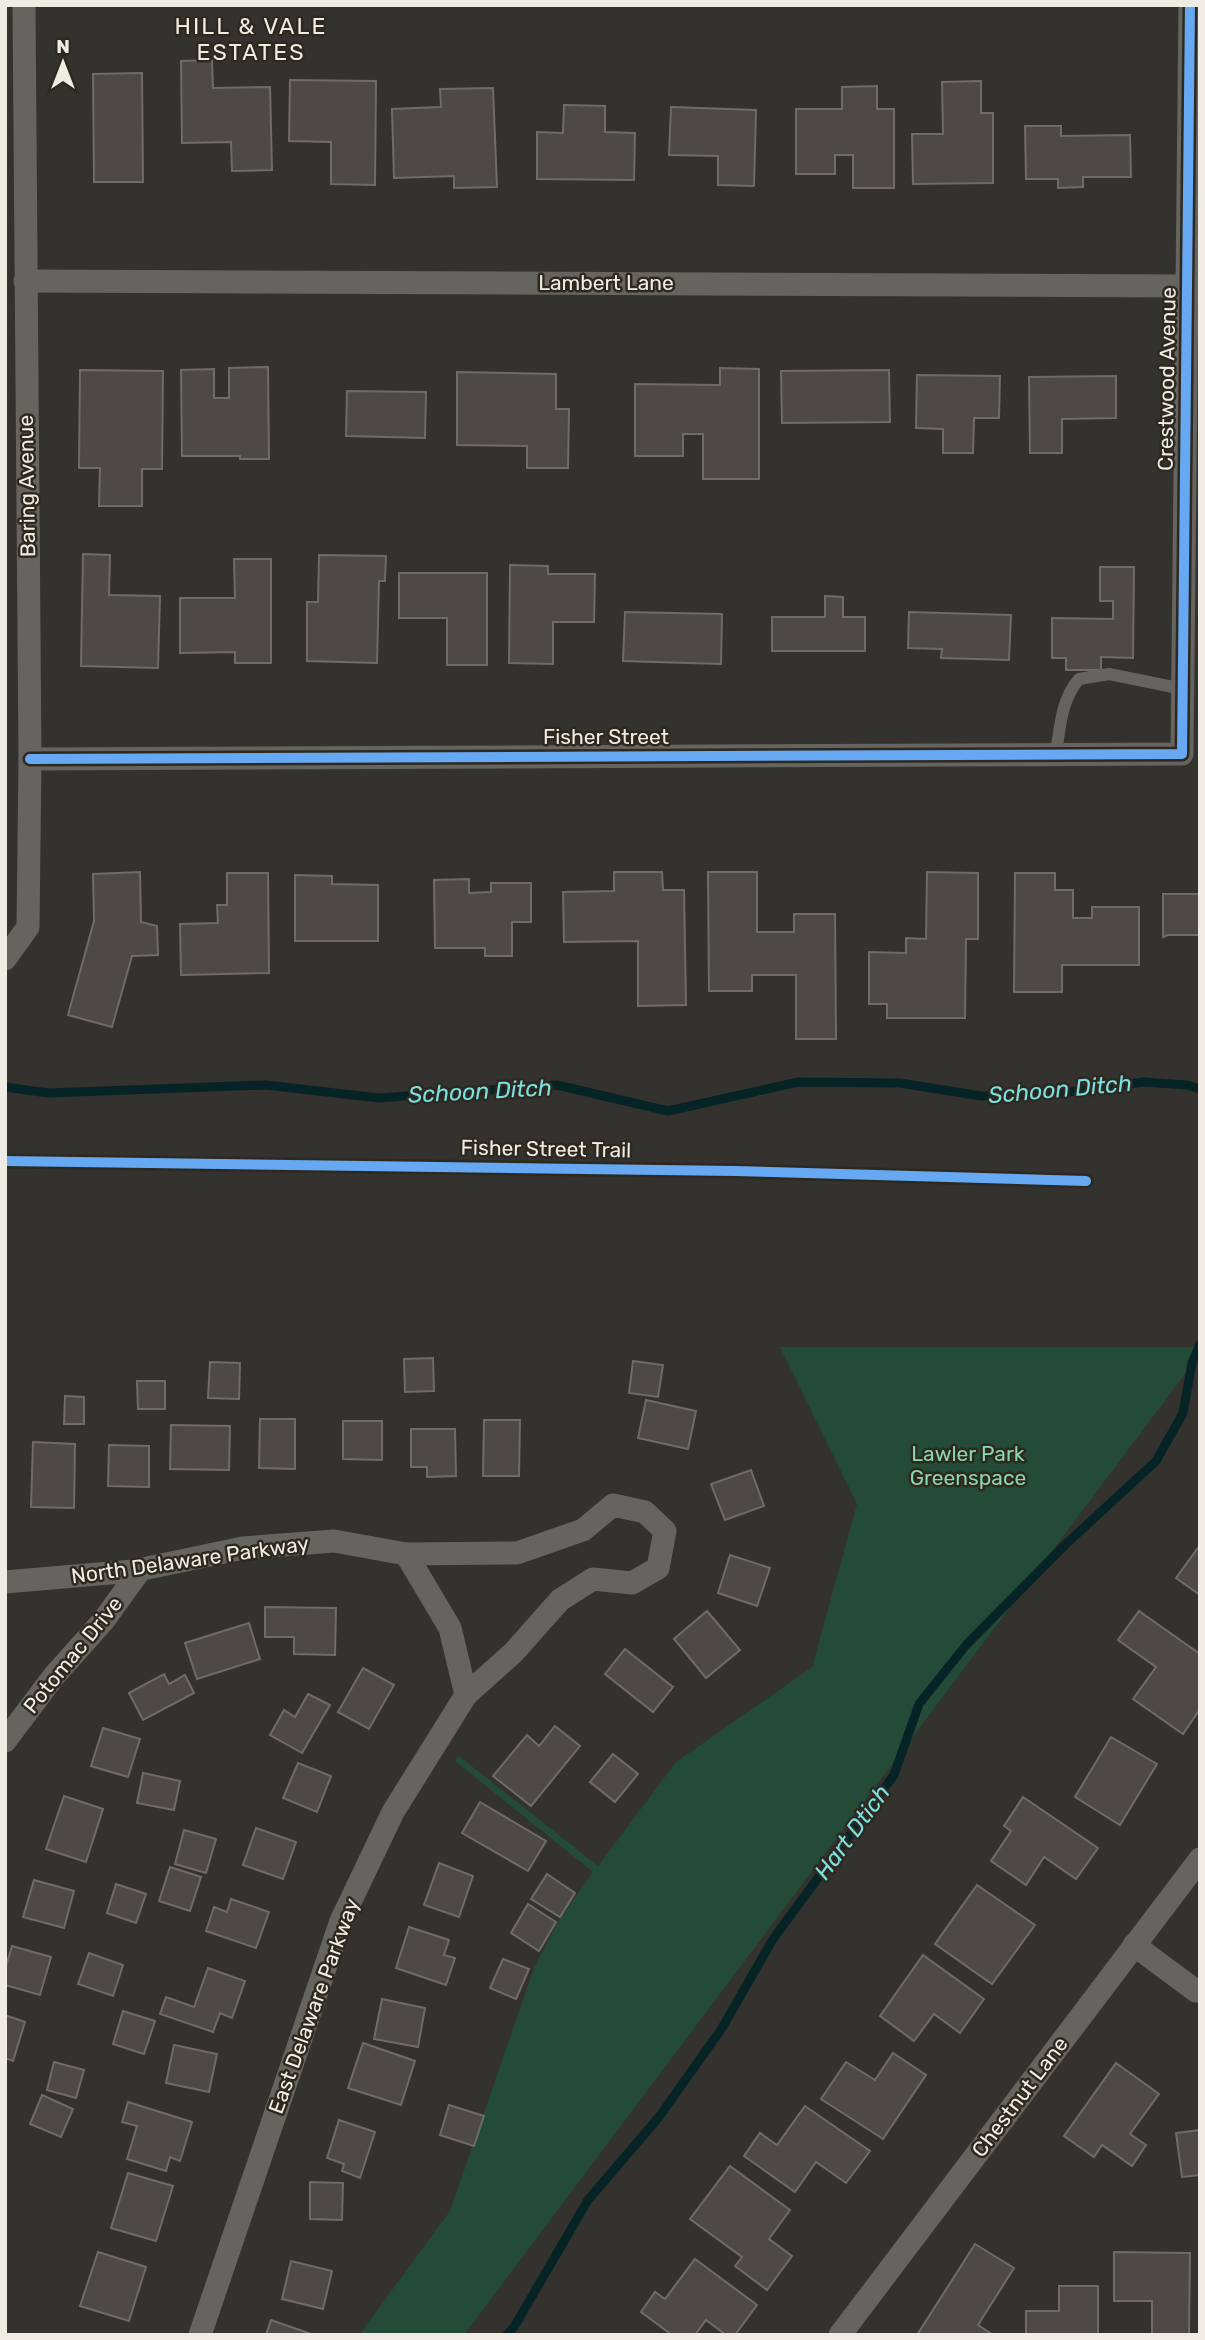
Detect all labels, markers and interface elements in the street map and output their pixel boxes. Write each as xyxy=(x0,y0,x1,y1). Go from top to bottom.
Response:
district label: HILL & VALE ESTATES xyxy=(175,12,327,66)
north arrow xyxy=(28,28,98,98)
text: N xyxy=(56,35,70,58)
street label: Lambert Lane xyxy=(538,270,674,295)
street label: Crestwood Avenue xyxy=(1152,287,1181,471)
street label: Baring Avenue xyxy=(13,415,40,557)
street label: Fisher Street xyxy=(543,724,669,749)
water label: Schoon Ditch xyxy=(987,1069,1133,1109)
water label: Schoon Ditch xyxy=(407,1073,553,1109)
street label: Fisher Street Trail xyxy=(460,1135,632,1162)
park label: Lawler Park Greenspace xyxy=(910,1441,1026,1490)
street label: North Delaware Parkway xyxy=(70,1530,311,1589)
street label: Potomac Drive xyxy=(18,1591,127,1718)
water label: Hart Dtich xyxy=(808,1779,896,1885)
street label: East Delaware Parkway xyxy=(263,1894,364,2117)
street label: Chestnut Lane xyxy=(966,2032,1073,2162)

